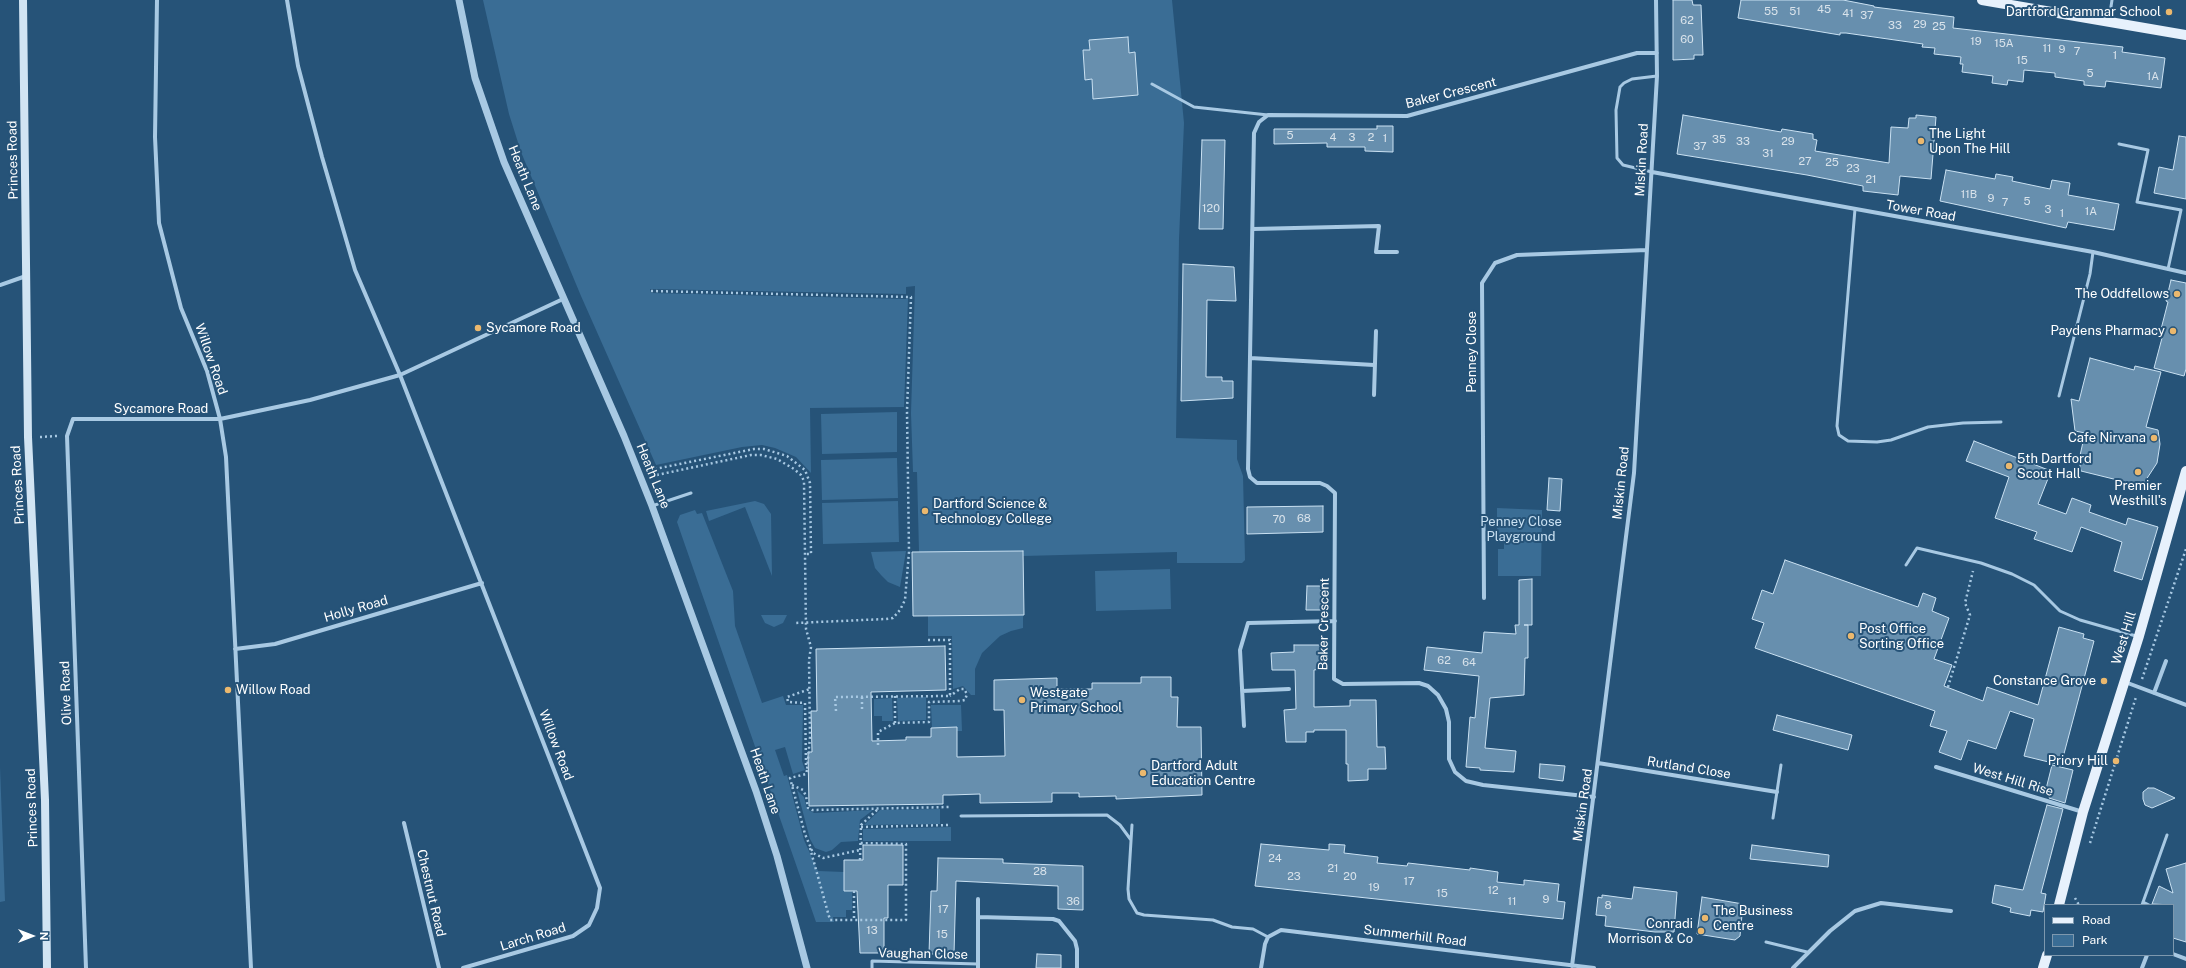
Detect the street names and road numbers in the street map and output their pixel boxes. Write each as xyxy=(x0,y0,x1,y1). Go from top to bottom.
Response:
street label: Baker Crescent xyxy=(1404,74,1498,112)
street label: Princes Road xyxy=(5,120,21,200)
street label: Miskin Road xyxy=(1632,123,1652,197)
street label: Heath Lane xyxy=(505,143,545,213)
street label: Tower Road xyxy=(1885,197,1957,225)
street label: Penney Close xyxy=(1464,311,1480,393)
street label: Willow Road xyxy=(192,321,230,397)
street label: Sycamore Road xyxy=(114,401,208,417)
street label: Heath Lane xyxy=(633,441,673,511)
street label: Princes Road xyxy=(8,445,28,525)
street label: Miskin Road xyxy=(1609,446,1633,520)
street label: Baker Crescent xyxy=(1315,577,1333,671)
street label: Holly Road xyxy=(322,592,390,626)
street label: West Hill xyxy=(2109,610,2139,666)
street label: Olive Road xyxy=(57,661,75,725)
street label: Willow Road xyxy=(535,707,577,783)
street label: Heath Lane xyxy=(746,746,784,816)
street label: Rutland Close xyxy=(1646,754,1732,782)
street label: West Hill Rise xyxy=(1971,760,2055,800)
street label: Princes Road xyxy=(23,768,41,848)
street label: Miskin Road xyxy=(1570,768,1596,842)
street label: Chestnut Road xyxy=(413,848,449,938)
street label: Larch Road xyxy=(498,920,568,954)
street label: Summerhill Road xyxy=(1363,922,1467,950)
street label: Vaughan Close xyxy=(878,945,968,963)

